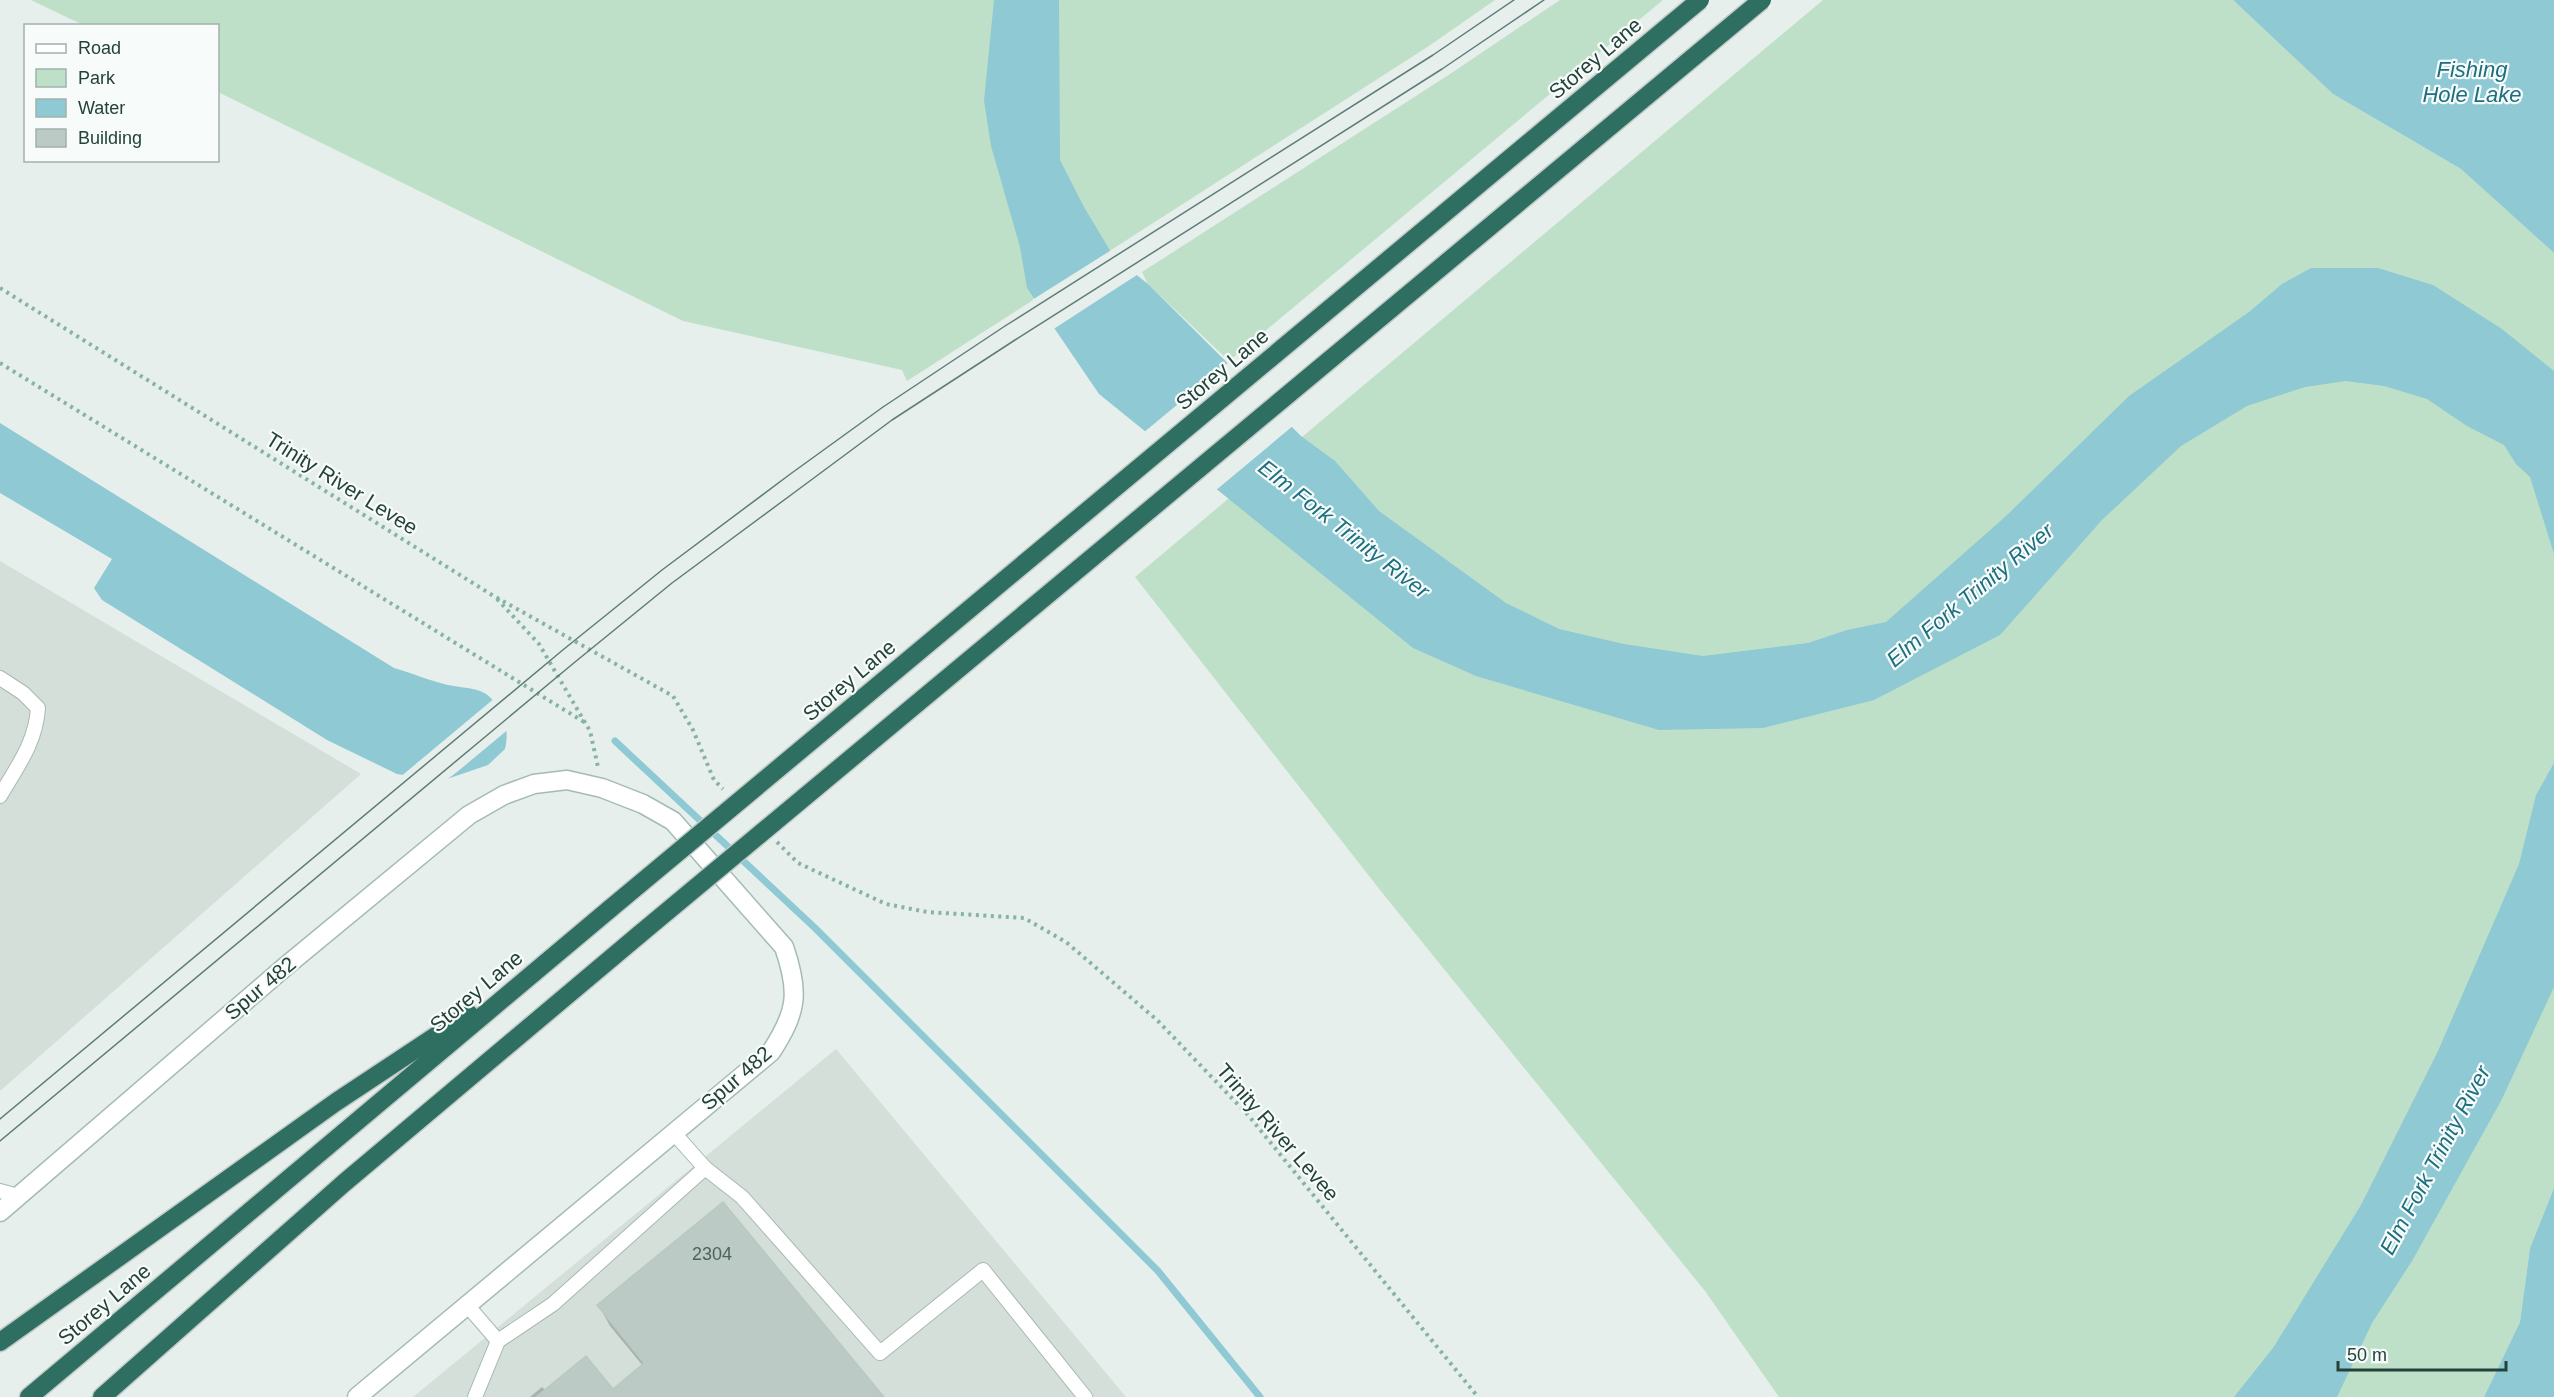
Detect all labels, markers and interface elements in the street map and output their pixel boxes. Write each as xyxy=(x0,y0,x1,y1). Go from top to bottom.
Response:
street label: Storey Lane xyxy=(1544,13,1646,103)
legend xyxy=(24,24,219,162)
text: Road xyxy=(78,38,121,58)
water label: Fishing Hole Lake xyxy=(2422,57,2522,107)
text: Park xyxy=(78,68,116,88)
text: Water xyxy=(78,98,125,118)
text: Building xyxy=(78,128,142,148)
street label: Storey Lane xyxy=(1171,324,1273,414)
street label: Trinity River Levee xyxy=(262,427,422,539)
water label: Elm Fork Trinity River xyxy=(1254,455,1436,604)
water label: Elm Fork Trinity River xyxy=(1882,517,2060,672)
street label: Storey Lane xyxy=(798,635,900,725)
street label: Storey Lane xyxy=(425,946,527,1036)
street label: Spur 482 xyxy=(220,952,300,1024)
street label: Spur 482 xyxy=(696,1041,776,1115)
street label: Trinity River Levee xyxy=(1212,1059,1344,1205)
water label: Elm Fork Trinity River xyxy=(2375,1060,2496,1259)
house number: 2304 xyxy=(692,1244,732,1264)
street label: Storey Lane xyxy=(53,1259,155,1349)
scale bar xyxy=(2338,1334,2506,1372)
text: 50 m xyxy=(2347,1345,2387,1365)

